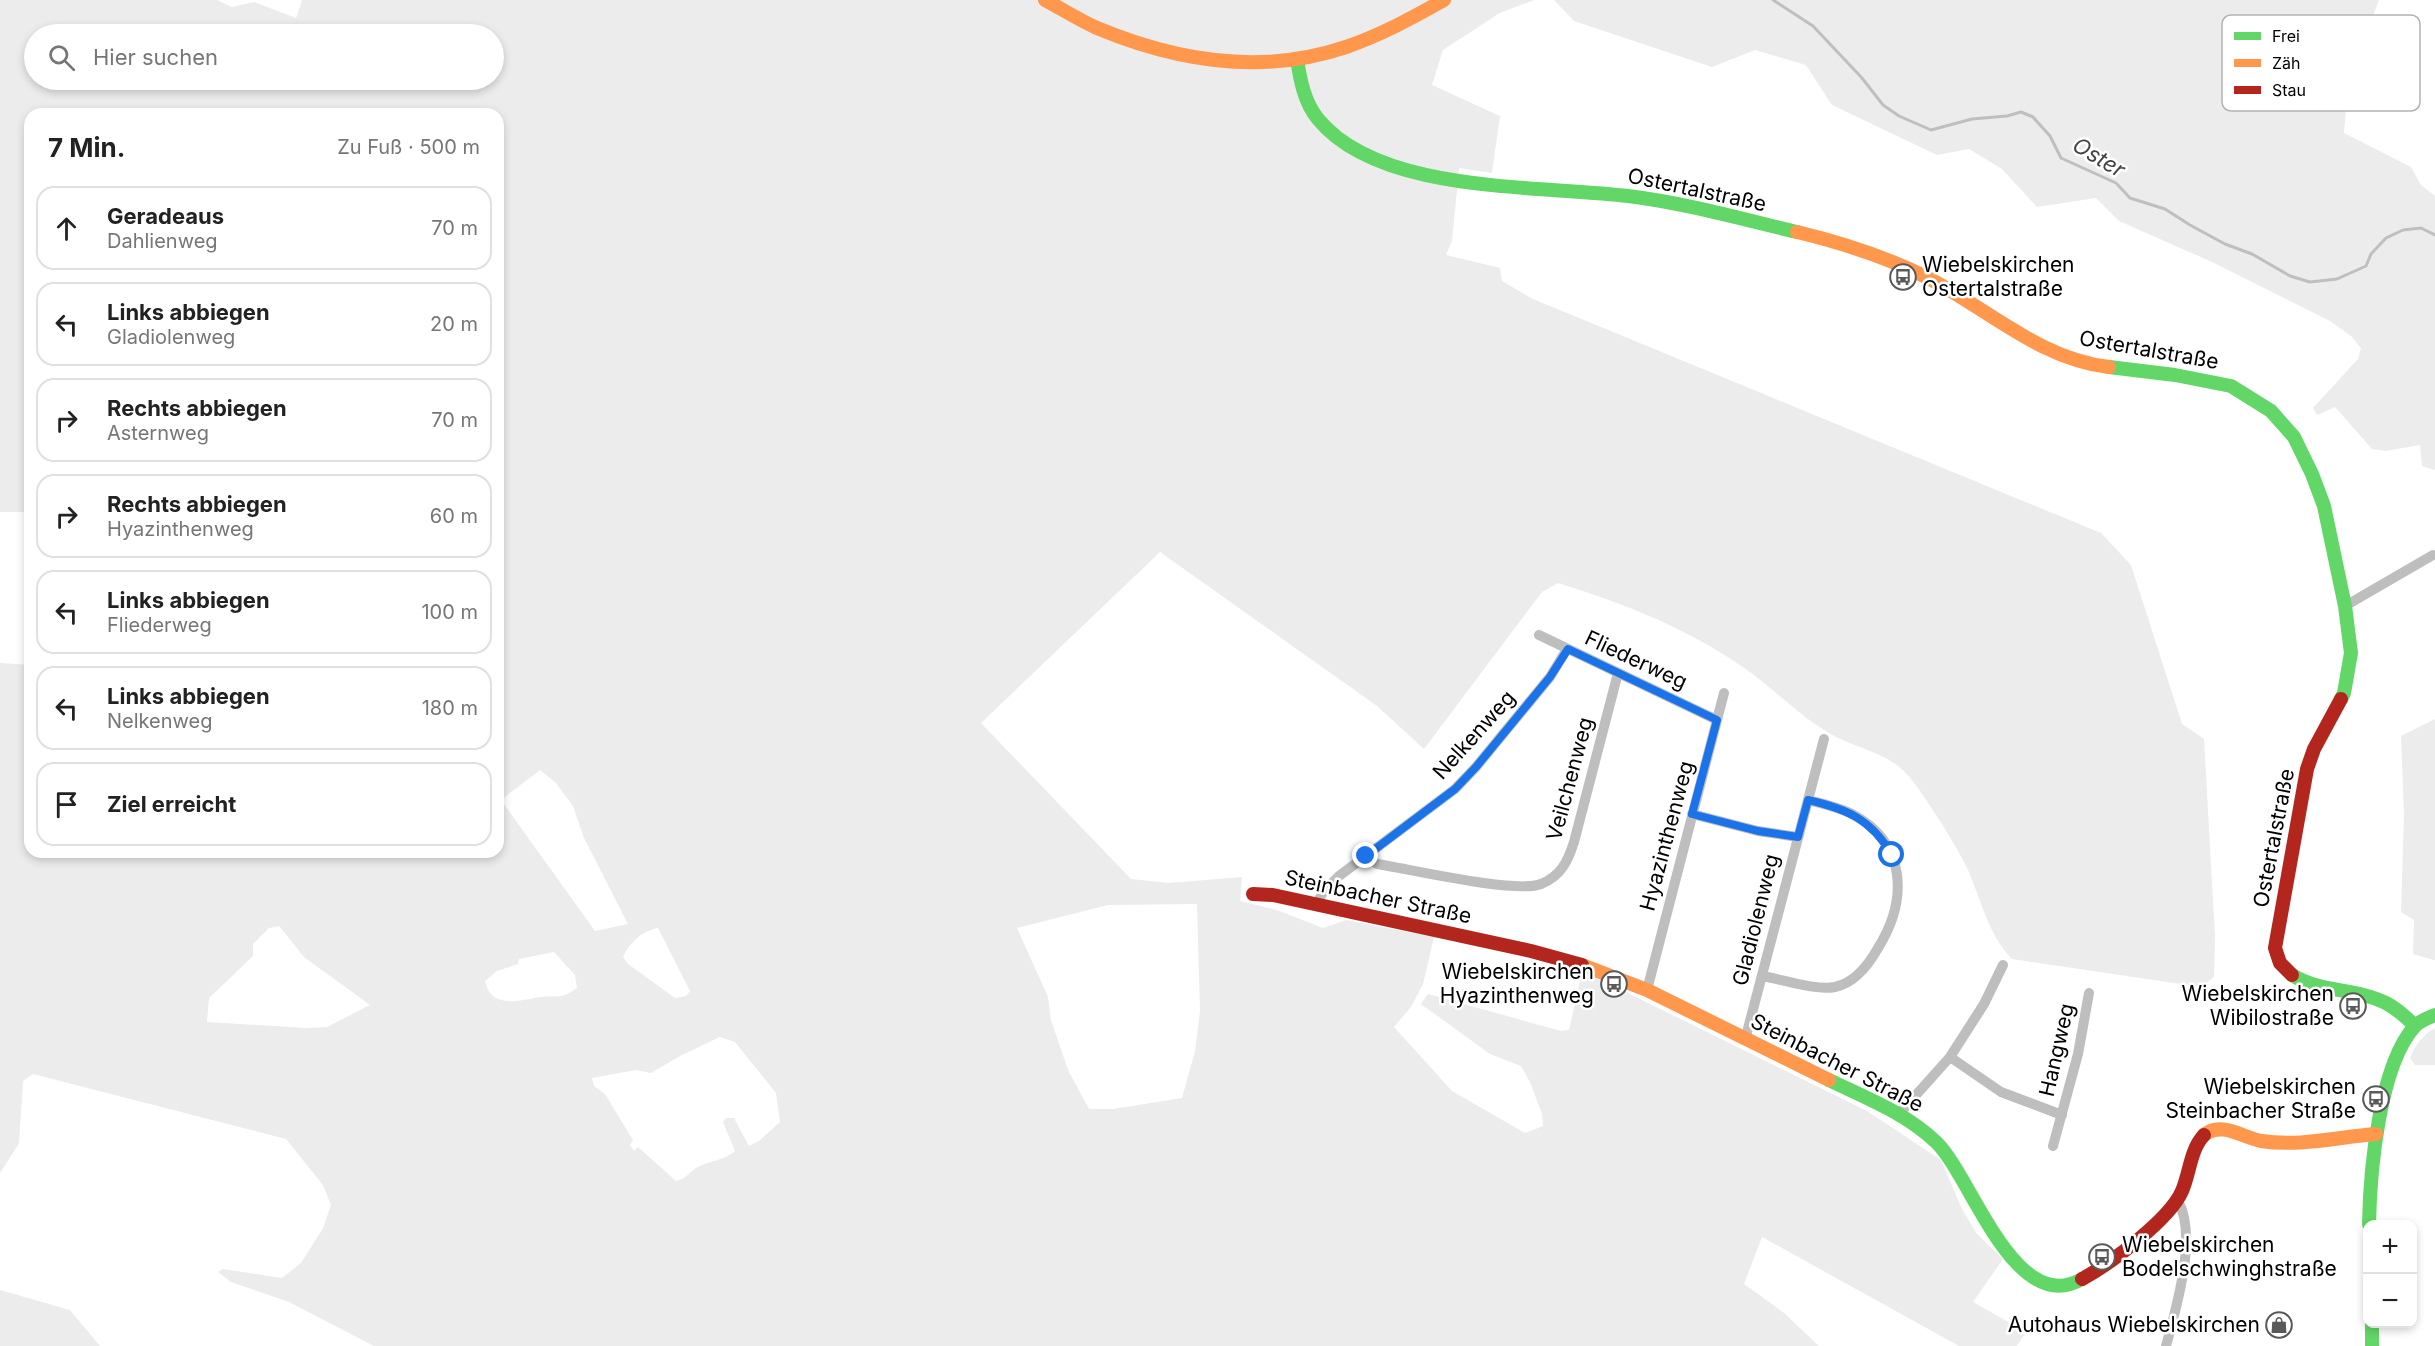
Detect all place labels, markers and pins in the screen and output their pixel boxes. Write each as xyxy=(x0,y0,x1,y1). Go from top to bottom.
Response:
place label: Wiebelskirchen Ostertalstraße xyxy=(1922,252,2075,301)
bus stop icon: Wiebelskirchen Ostertalstraße xyxy=(1888,262,1918,292)
place label: Wiebelskirchen Hyazinthenweg xyxy=(1440,959,1594,1008)
bus stop icon: Wiebelskirchen Hyazinthenweg xyxy=(1599,969,1629,999)
place label: Wiebelskirchen Wibilostraße xyxy=(2181,981,2334,1030)
bus stop icon: Wiebelskirchen Wibilostraße xyxy=(2338,991,2368,1021)
place label: Wiebelskirchen Steinbacher Straße xyxy=(2166,1074,2356,1123)
bus stop icon: Wiebelskirchen Steinbacher Straße xyxy=(2361,1084,2391,1114)
place label: Wiebelskirchen Bodelschwinghstraße xyxy=(2122,1232,2337,1281)
bus stop icon: Wiebelskirchen Bodelschwinghstraße xyxy=(2087,1242,2117,1272)
shop icon: Autohaus Wiebelskirchen xyxy=(2264,1310,2294,1340)
place label: Autohaus Wiebelskirchen xyxy=(2008,1312,2260,1337)

